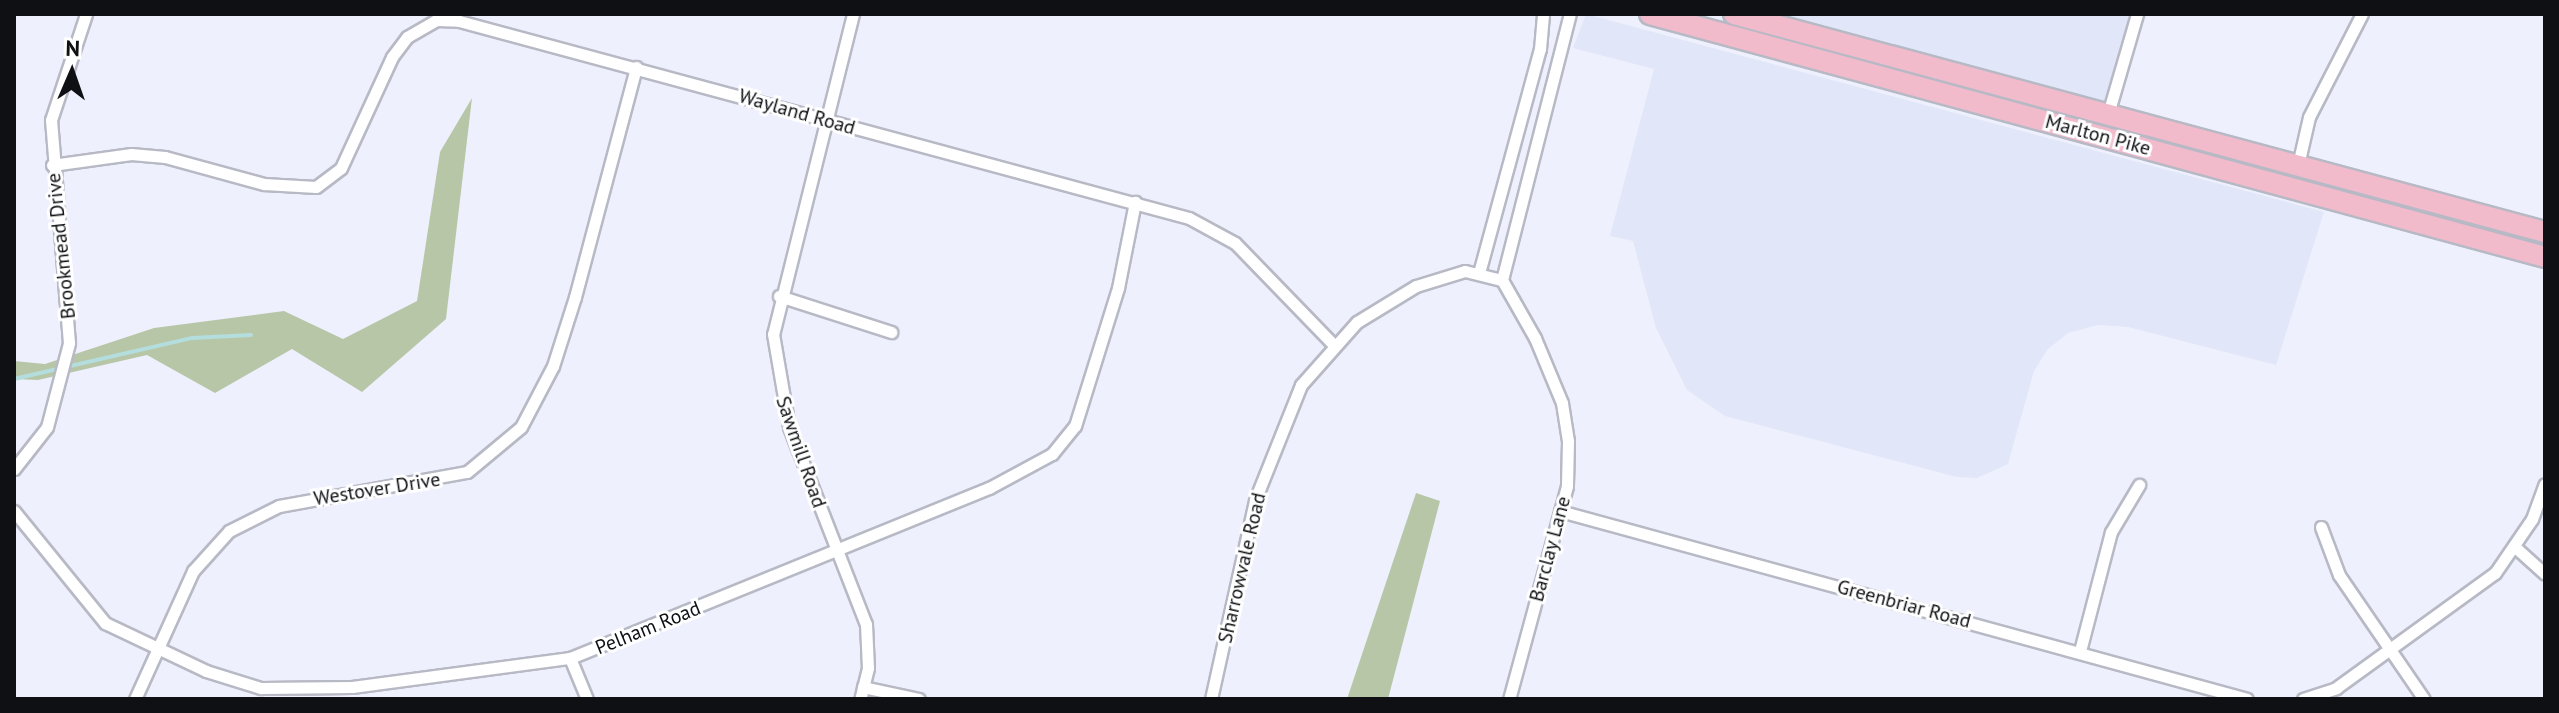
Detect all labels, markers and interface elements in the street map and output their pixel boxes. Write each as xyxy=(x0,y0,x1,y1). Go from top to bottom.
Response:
north arrow xyxy=(32,32,112,112)
text: N xyxy=(65,34,81,62)
street label: Wayland Road xyxy=(736,84,858,140)
street label: Marlton Pike xyxy=(2043,109,2153,161)
street label: Brookmead Drive xyxy=(41,172,81,320)
street label: Sawmill Road xyxy=(771,393,831,511)
street label: Westover Drive xyxy=(312,467,442,511)
street label: Sharrowvale Road xyxy=(1213,490,1271,646)
street label: Barclay Lane xyxy=(1524,493,1576,605)
street label: Greenbriar Road xyxy=(1835,575,1973,633)
street label: Pelham Road xyxy=(592,596,704,660)

